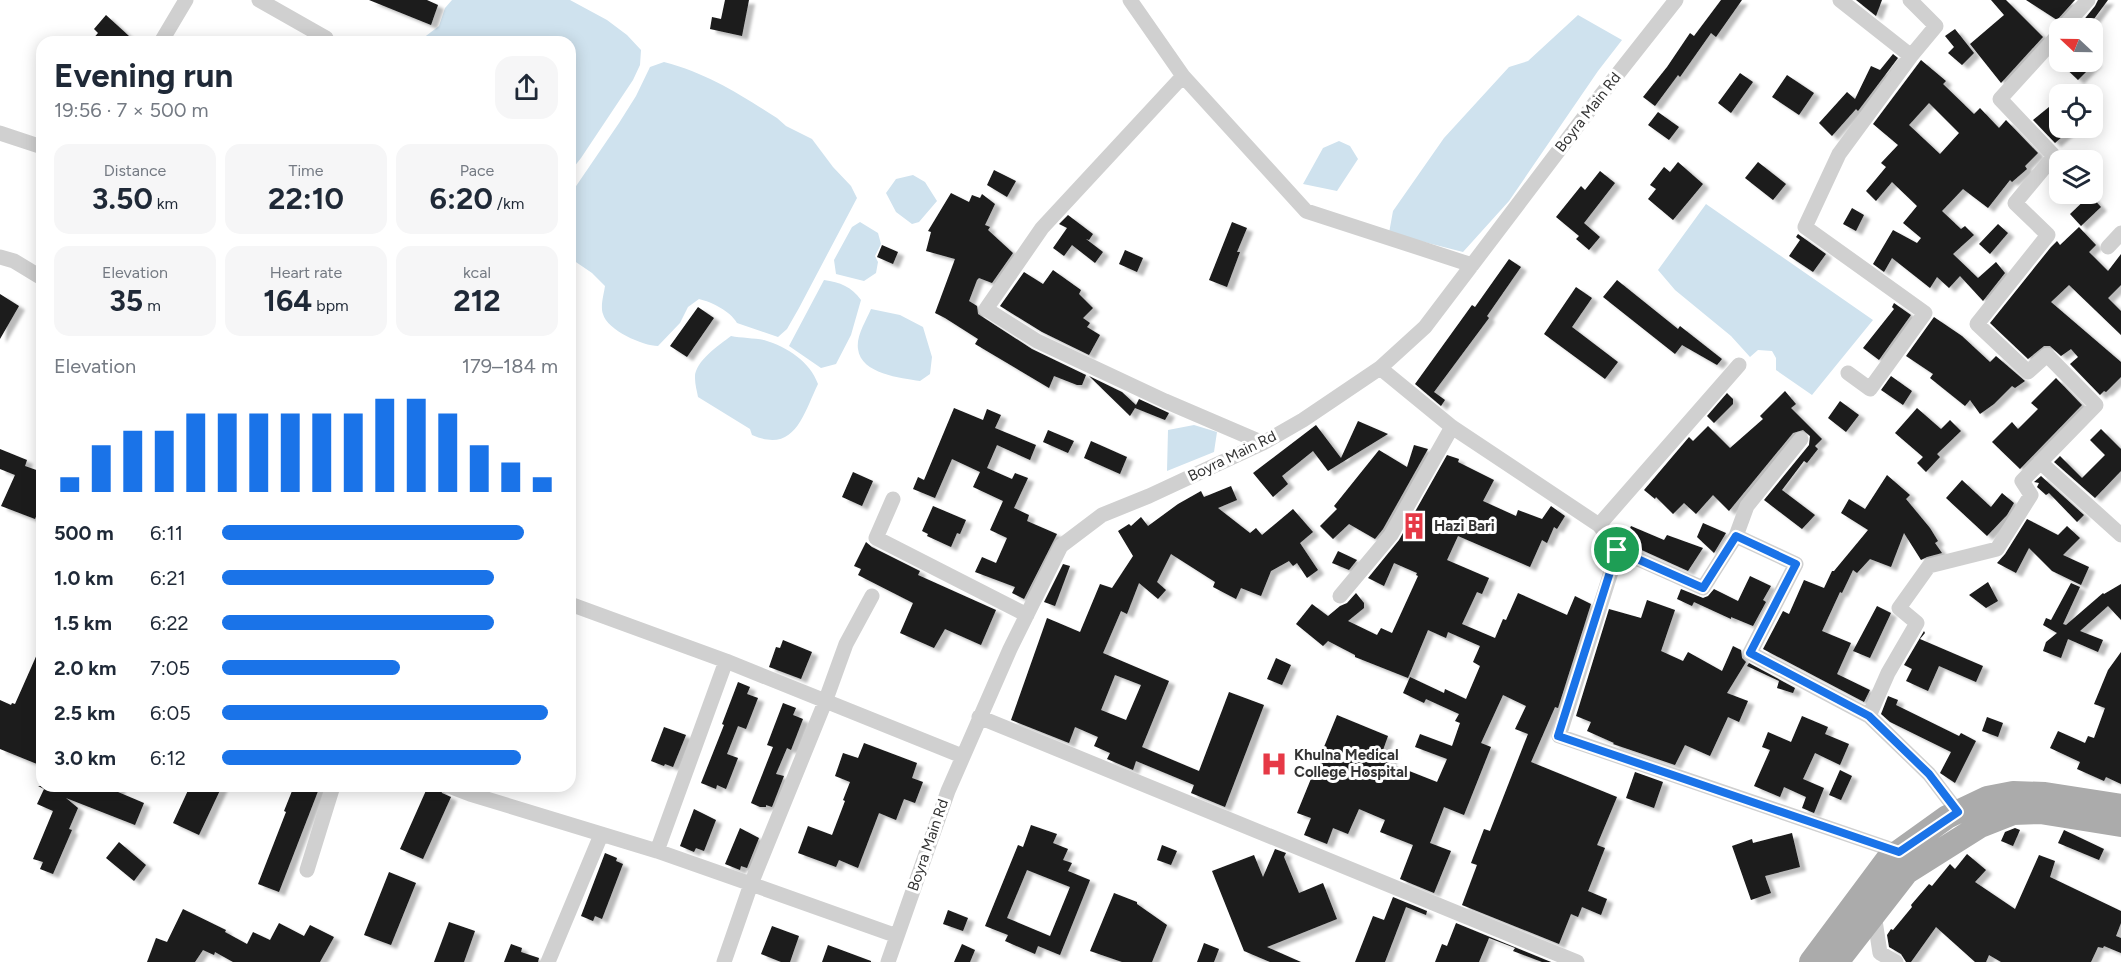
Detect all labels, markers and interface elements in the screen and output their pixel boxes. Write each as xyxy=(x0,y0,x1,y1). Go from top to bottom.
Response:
north arrow xyxy=(2049,18,2103,72)
map controls xyxy=(2049,18,2103,204)
text: Evening run xyxy=(54,56,233,95)
button: share xyxy=(495,56,558,119)
street label: Boyra Main Rd xyxy=(1551,69,1625,155)
button: locate xyxy=(2049,84,2103,138)
text: 19:56 · 7 × 500 m xyxy=(54,98,209,122)
button: layers xyxy=(2049,150,2103,204)
text: Distance xyxy=(104,161,166,180)
text: Time xyxy=(289,161,323,180)
text: Pace xyxy=(460,161,494,180)
text: 3.50 xyxy=(92,180,153,217)
text: 22:10 xyxy=(268,180,344,217)
text: 6:20 xyxy=(430,180,493,217)
text: km xyxy=(153,194,178,213)
text: /km xyxy=(493,194,524,213)
text: Elevation xyxy=(102,263,168,282)
text: Heart rate xyxy=(270,263,342,282)
text: kcal xyxy=(463,263,491,282)
text: 35 xyxy=(109,282,143,319)
text: 164 xyxy=(263,282,312,319)
text: 212 xyxy=(453,282,501,319)
text: m xyxy=(143,296,161,315)
text: bpm xyxy=(312,296,349,315)
text: Elevation xyxy=(54,354,136,378)
text: 179–184 m xyxy=(462,354,558,378)
street label: Boyra Main Rd xyxy=(1185,427,1279,485)
building icon: Hazi Bari xyxy=(1399,511,1429,541)
place label: Hazi Bari xyxy=(1434,517,1495,535)
text: 500 m xyxy=(54,521,114,545)
text: 6:11 xyxy=(150,521,183,545)
pin xyxy=(1591,524,1642,575)
icon: arrive xyxy=(1600,533,1633,566)
text: 1.0 km xyxy=(54,566,113,590)
text: 6:21 xyxy=(150,566,186,590)
text: 1.5 km xyxy=(54,611,112,635)
text: 6:22 xyxy=(150,611,189,635)
text: 2.0 km xyxy=(54,656,116,680)
text: 7:05 xyxy=(150,656,190,680)
text: 2.5 km xyxy=(54,701,115,725)
text: 6:05 xyxy=(150,701,191,725)
text: 3.0 km xyxy=(54,746,116,770)
text: 6:12 xyxy=(150,746,186,770)
place label: Khulna Medical College Hospital xyxy=(1294,746,1408,781)
hospital icon: Khulna Medical College Hospital xyxy=(1259,749,1289,779)
street label: Boyra Main Rd xyxy=(904,797,952,893)

